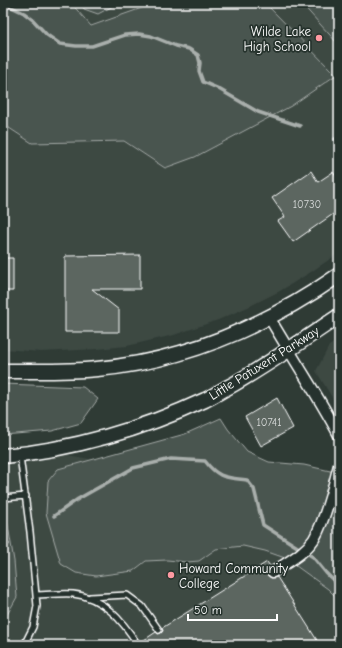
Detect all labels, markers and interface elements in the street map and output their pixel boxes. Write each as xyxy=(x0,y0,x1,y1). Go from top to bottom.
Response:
place label: Wilde Lake High School xyxy=(243,24,311,54)
marker: Wilde Lake High School xyxy=(314,33,324,43)
house number: 10730 xyxy=(293,198,321,211)
street label: Little Patuxent Parkway xyxy=(206,323,322,403)
house number: 10741 xyxy=(256,416,282,429)
place label: Howard Community College xyxy=(179,561,288,591)
marker: Howard Community College xyxy=(166,570,176,580)
scale bar xyxy=(188,596,277,622)
text: 50 m xyxy=(194,603,222,617)

